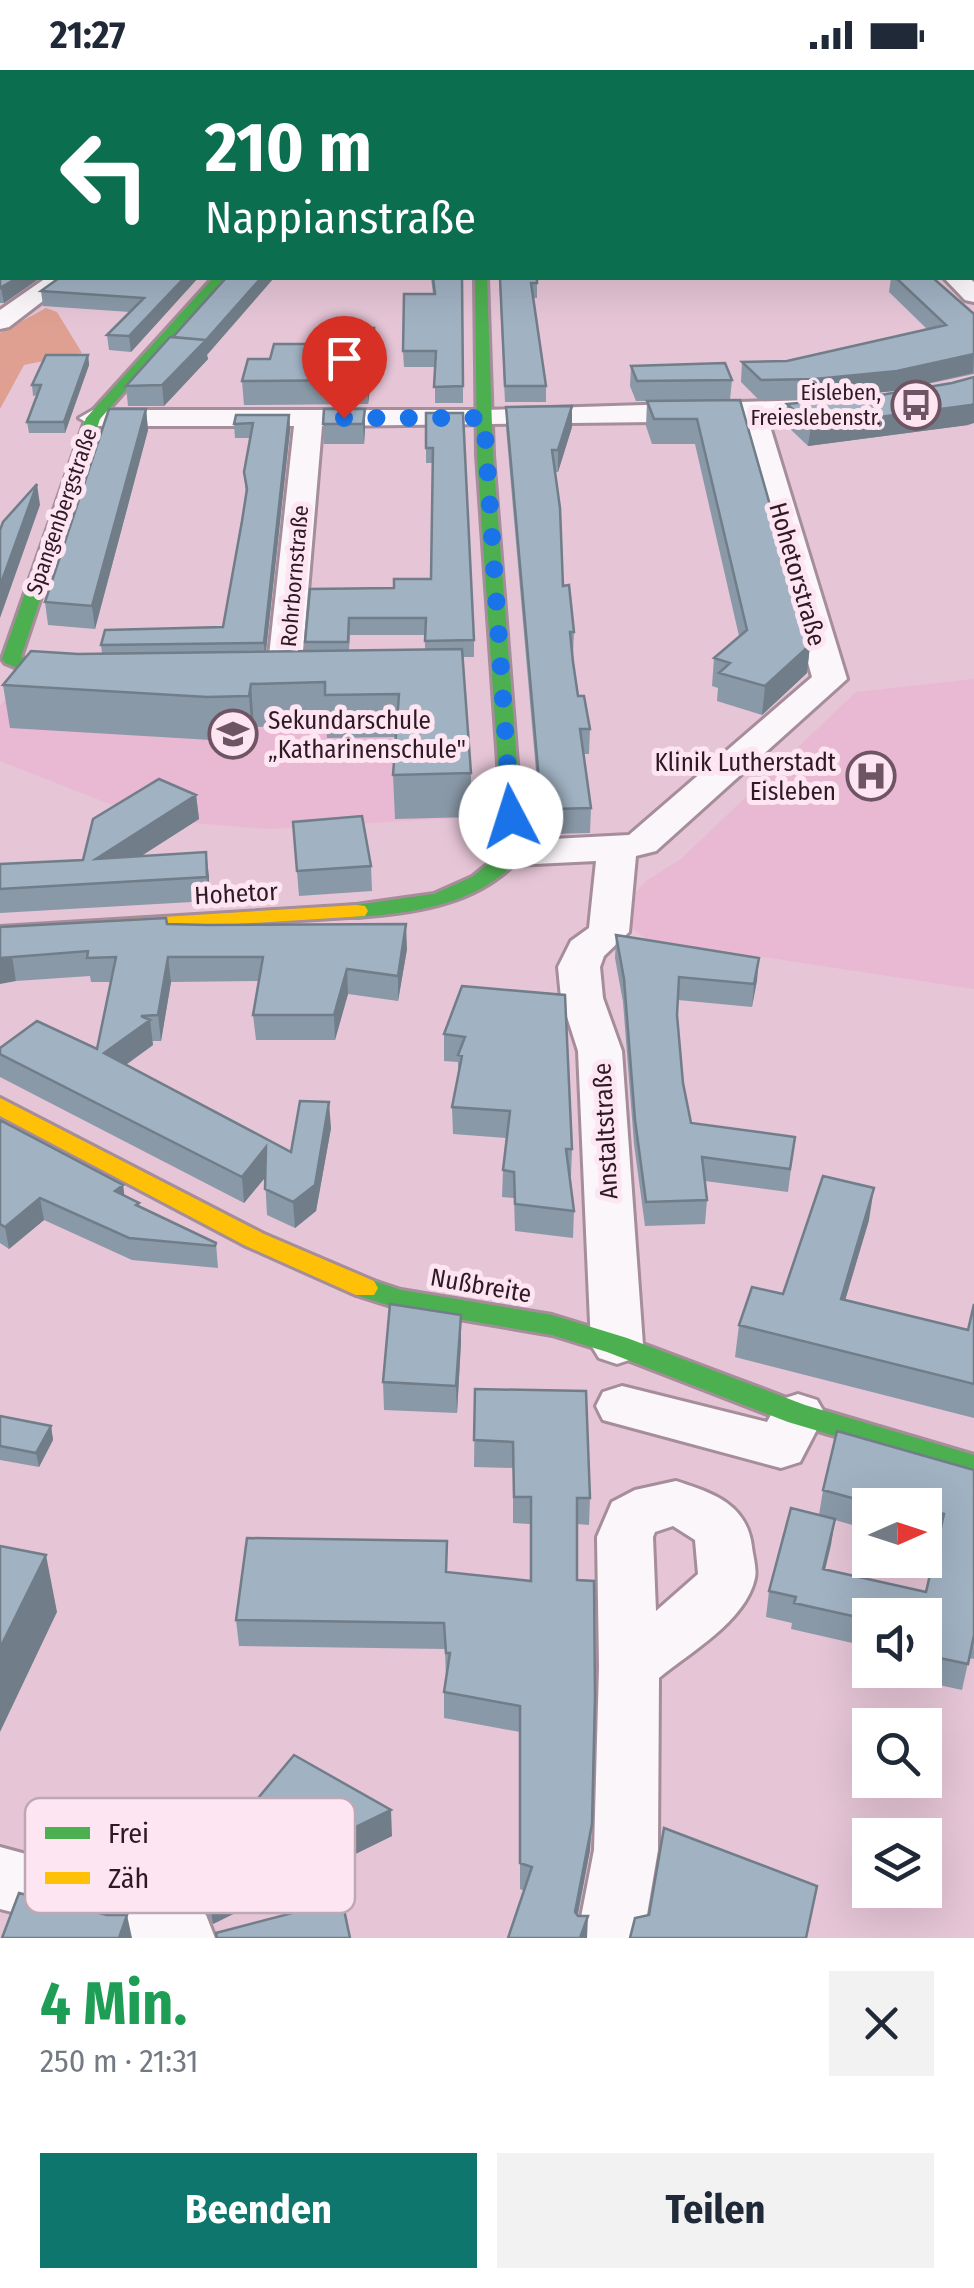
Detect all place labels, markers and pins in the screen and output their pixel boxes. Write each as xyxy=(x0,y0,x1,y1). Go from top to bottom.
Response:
pin xyxy=(302,316,387,419)
place label: Eisleben, Freieslebenstr. xyxy=(750,379,881,431)
bus stop icon: Eisleben, Freieslebenstr. xyxy=(890,379,942,431)
place label: Sekundarschule „Katharinenschule" xyxy=(268,706,466,765)
school or university icon: Sekundarschule „Katharinenschule" xyxy=(207,708,259,760)
place label: Klinik Lutherstadt Eisleben xyxy=(655,748,837,807)
hospital icon: Klinik Lutherstadt Eisleben xyxy=(845,750,897,802)

